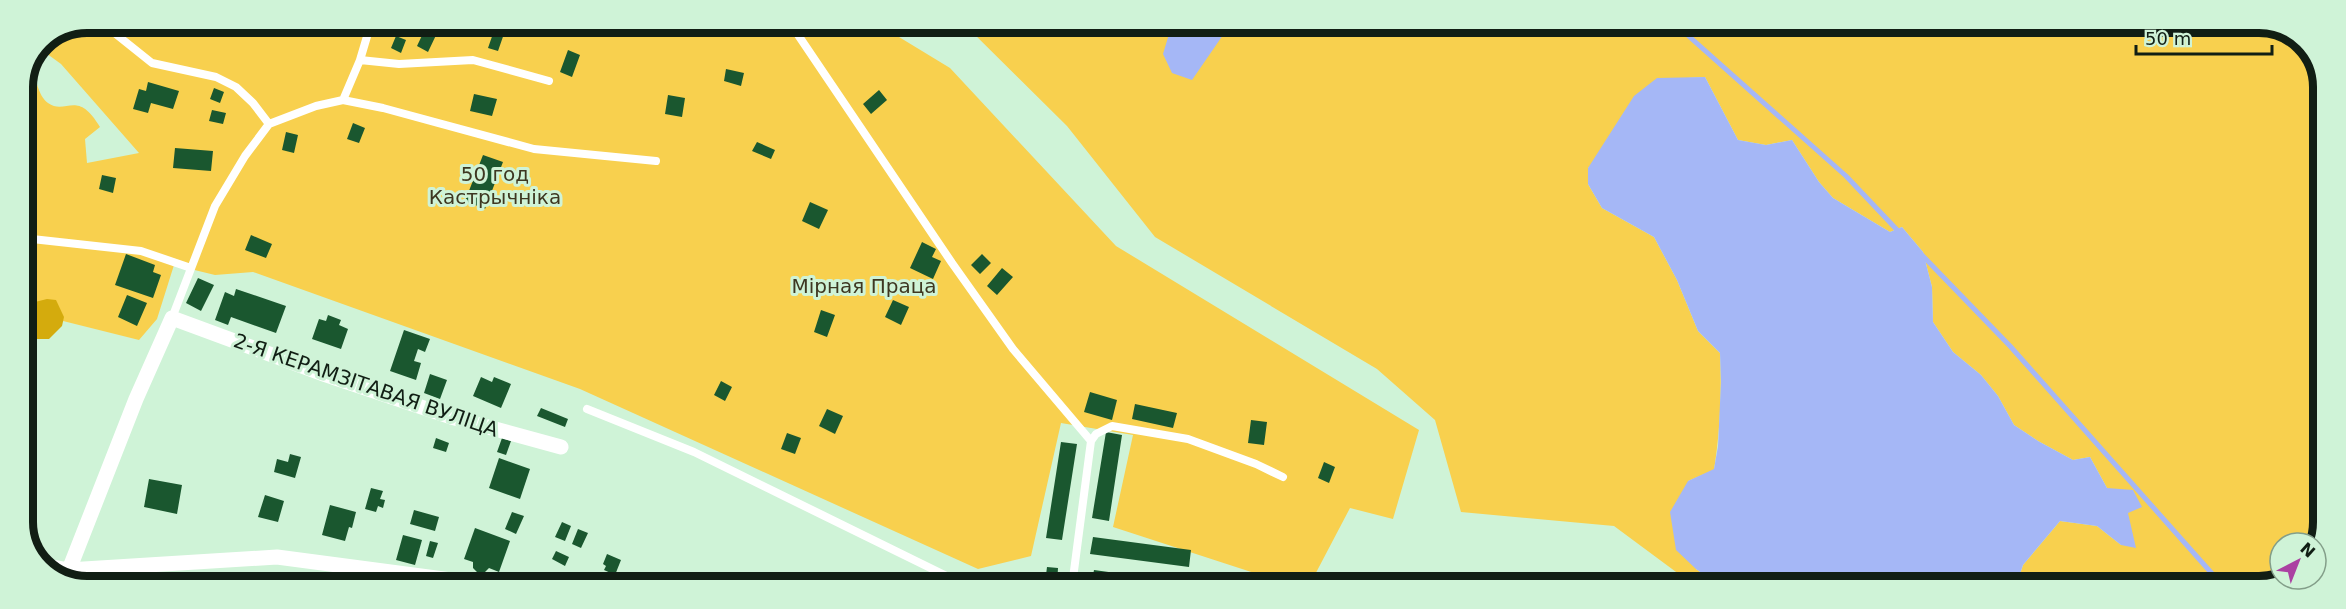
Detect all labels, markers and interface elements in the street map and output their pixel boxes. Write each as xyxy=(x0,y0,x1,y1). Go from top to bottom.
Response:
scale bar xyxy=(2136,18,2272,56)
text: 50 m xyxy=(2145,28,2191,49)
park label: 50 год Кастрычніка xyxy=(429,162,561,209)
park label: Мірная Праца xyxy=(791,274,937,298)
street label: 2-Я КЕРАМЗІТАВАЯ ВУЛІЦА xyxy=(230,328,502,442)
north arrow xyxy=(2268,531,2328,591)
text: N xyxy=(2296,539,2319,562)

